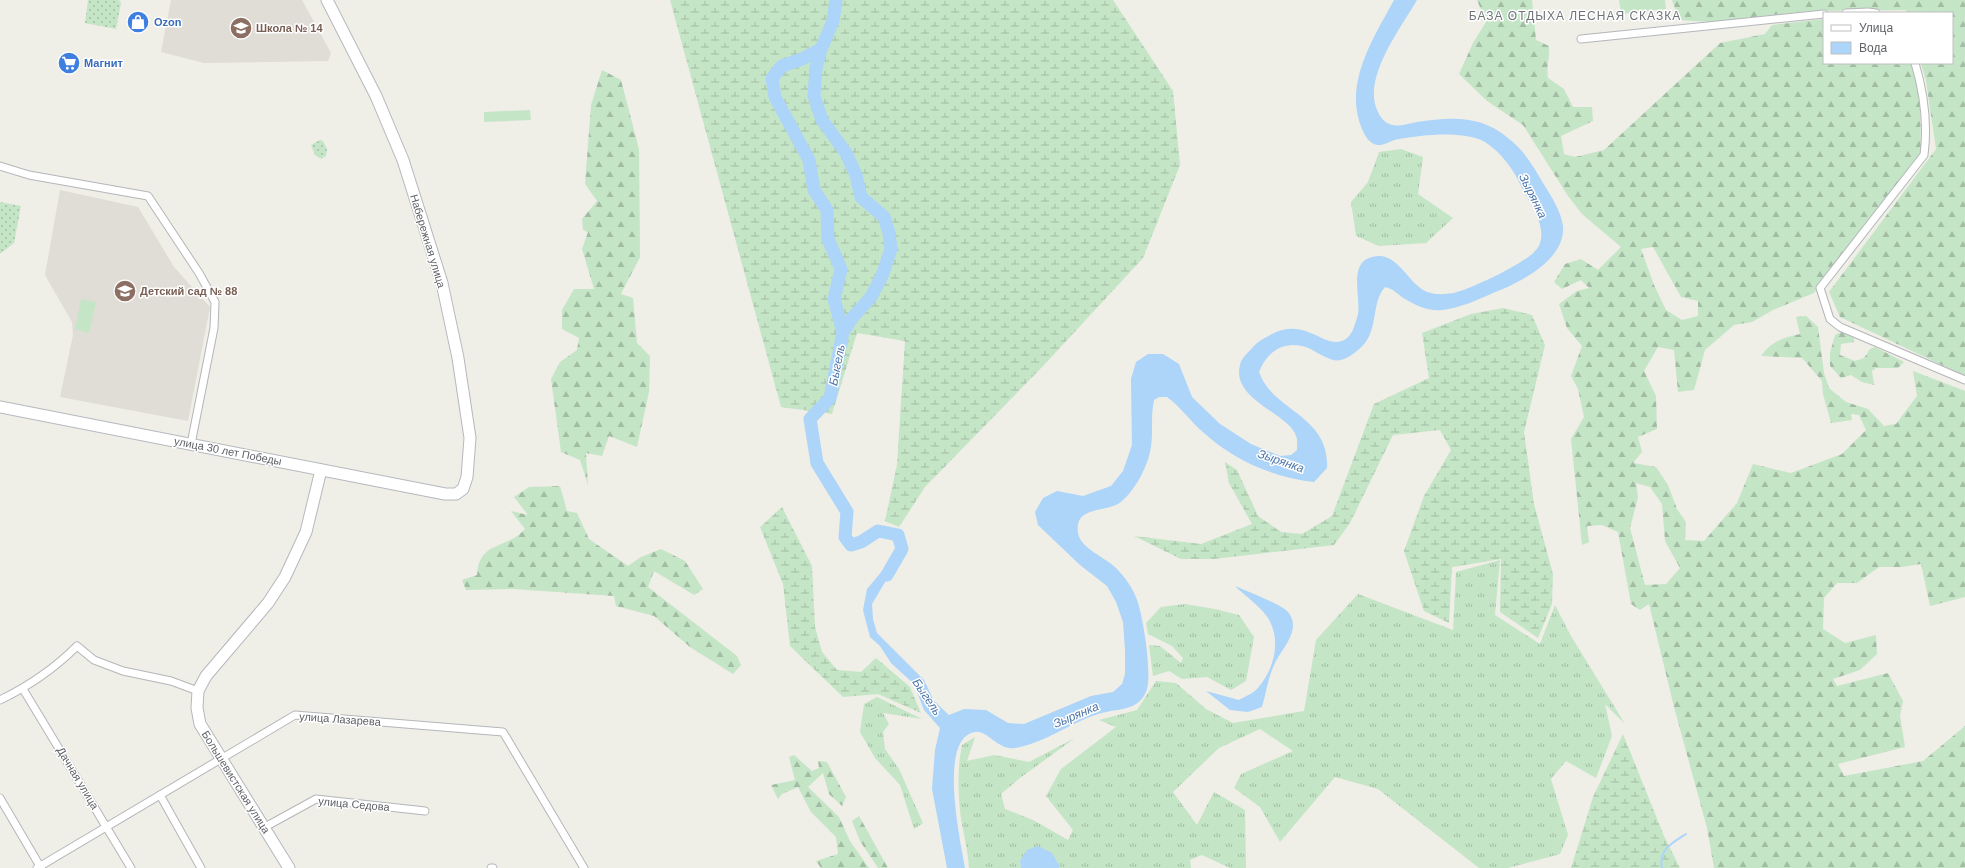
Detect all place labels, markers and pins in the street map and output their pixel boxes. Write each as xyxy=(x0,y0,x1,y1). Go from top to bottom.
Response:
shop icon: Ozon xyxy=(125,9,151,35)
school or university icon: Школа № 14 xyxy=(228,15,254,41)
place label: Ozon xyxy=(154,16,182,28)
place label: Школа № 14 xyxy=(256,22,323,34)
supermarket icon: Магнит xyxy=(56,50,82,76)
place label: Магнит xyxy=(84,57,123,69)
school or university icon: Детский сад № 88 xyxy=(112,278,138,304)
place label: Детский сад № 88 xyxy=(140,285,237,297)

